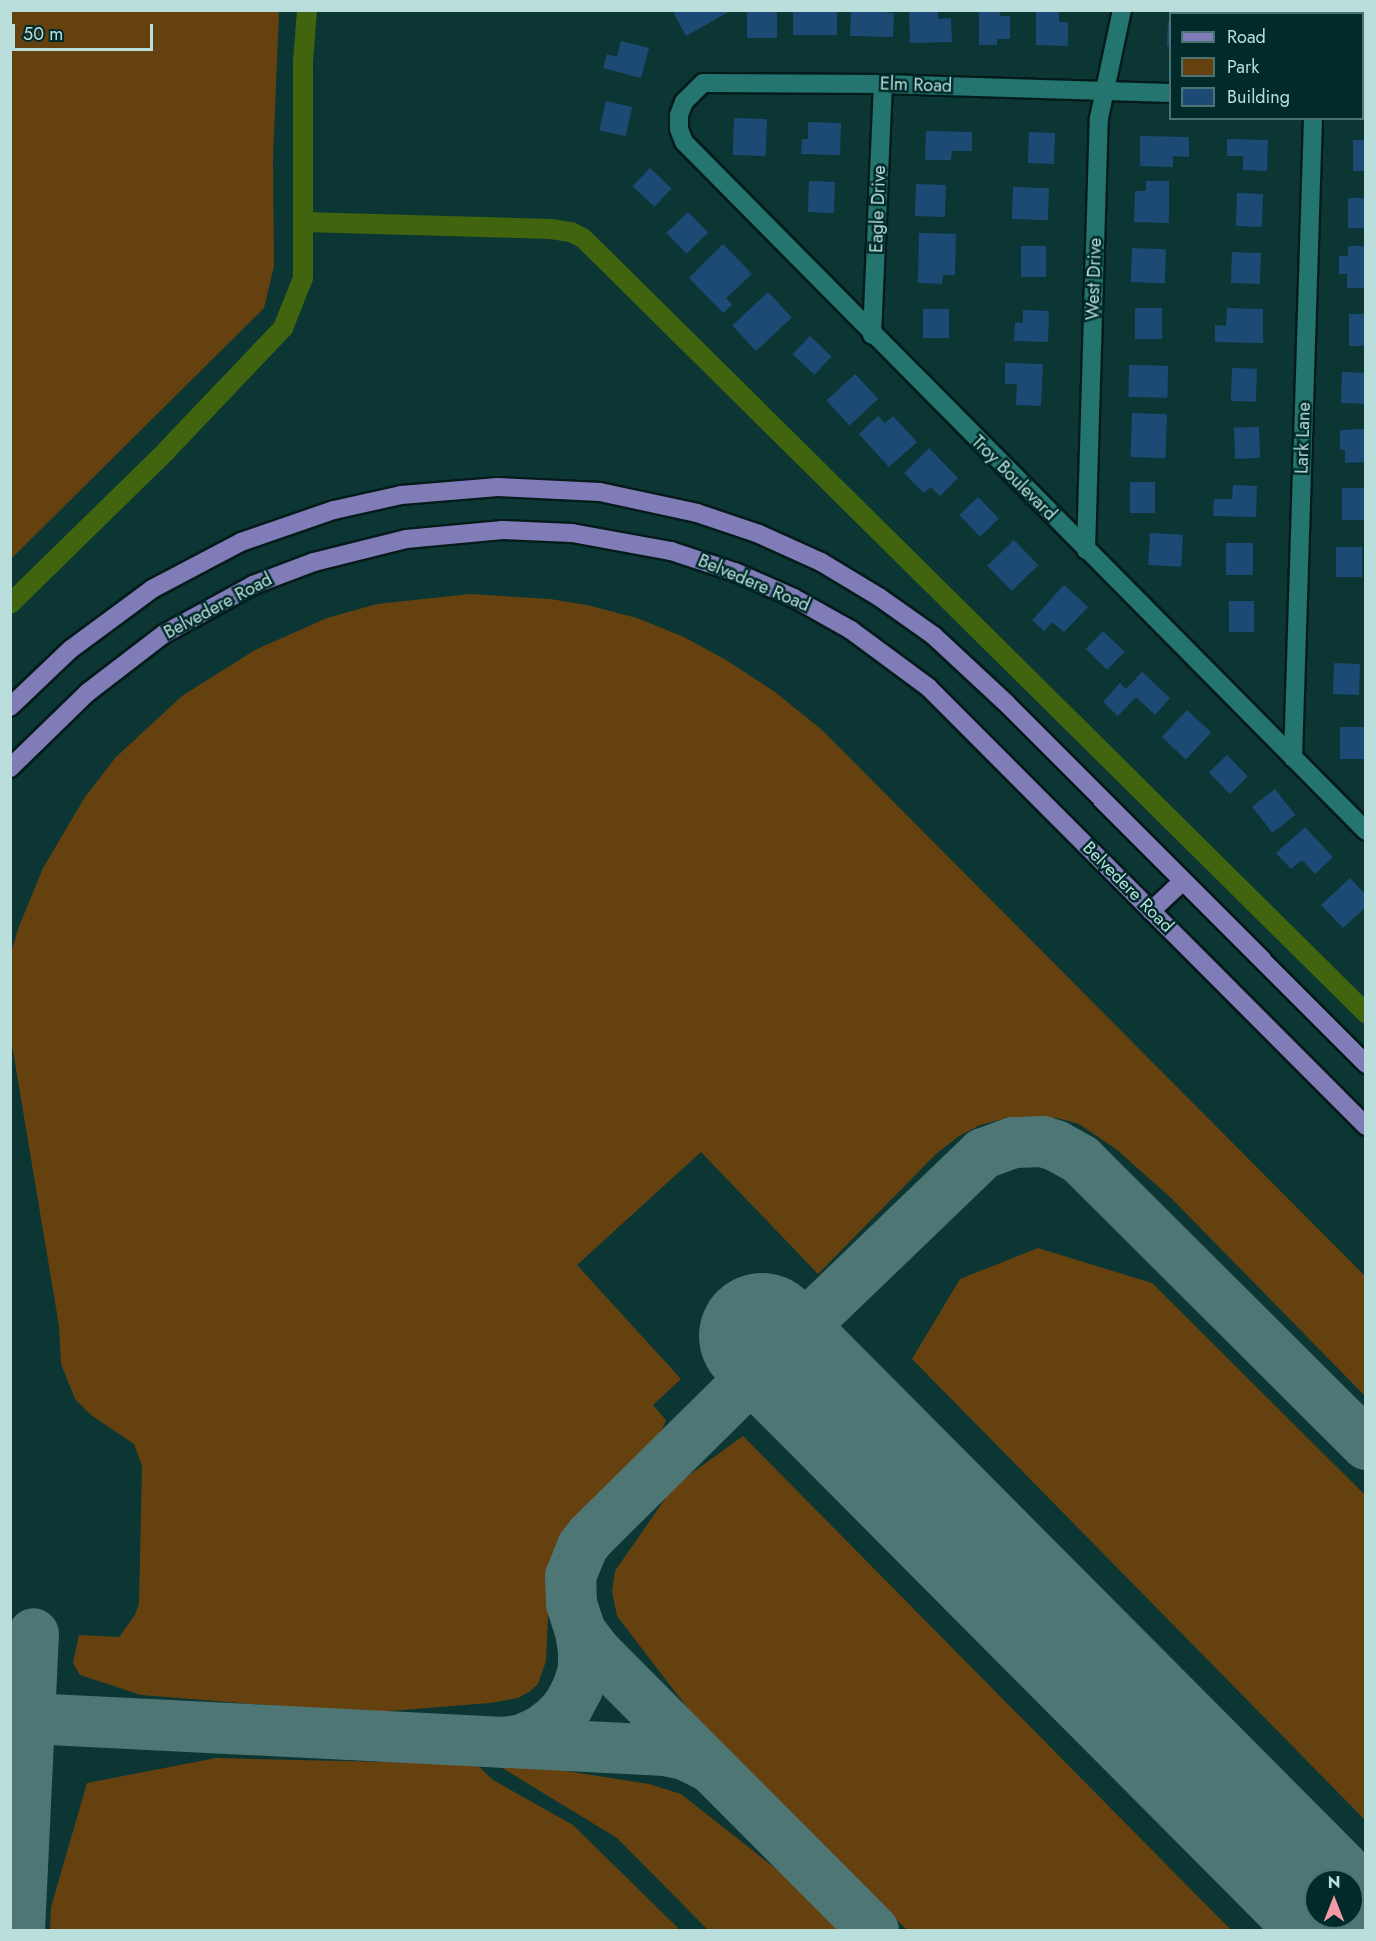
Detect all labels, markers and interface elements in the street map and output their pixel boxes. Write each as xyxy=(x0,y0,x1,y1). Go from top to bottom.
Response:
scale bar xyxy=(15,12,156,50)
legend xyxy=(1169,12,1364,120)
text: 50 m xyxy=(23,21,63,47)
text: Road xyxy=(1227,24,1266,50)
text: Park xyxy=(1227,54,1259,80)
street label: Elm Road xyxy=(879,73,953,97)
text: Building xyxy=(1227,84,1290,110)
street label: Eagle Drive xyxy=(866,165,890,253)
street label: West Drive xyxy=(1082,237,1106,321)
street label: Lark Lane xyxy=(1291,402,1315,474)
street label: Troy Boulevard xyxy=(967,431,1061,525)
street label: Belvedere Road xyxy=(695,550,813,616)
street label: Belvedere Road xyxy=(160,568,276,644)
street label: Belvedere Road xyxy=(1078,837,1178,937)
north arrow xyxy=(1304,1869,1364,1929)
text: N xyxy=(1328,1871,1340,1894)

